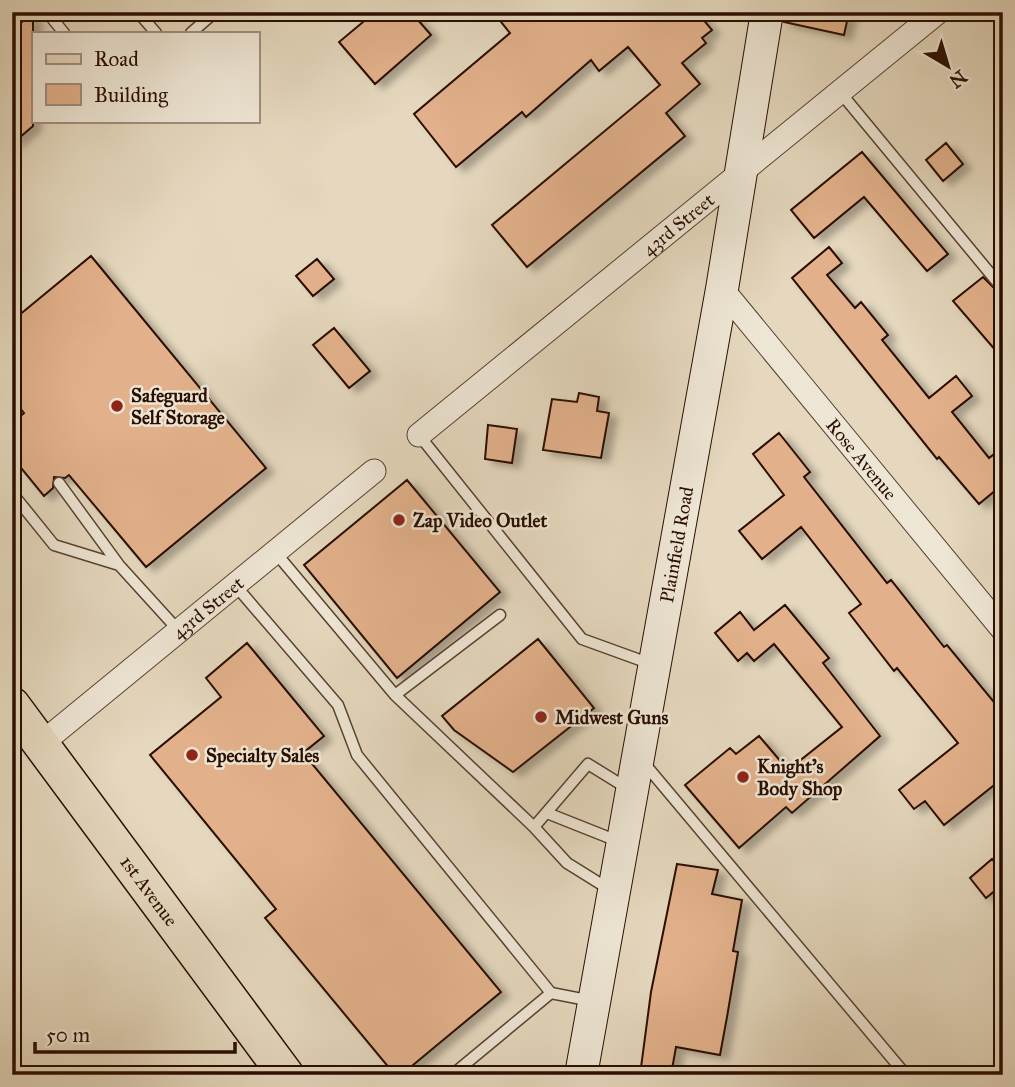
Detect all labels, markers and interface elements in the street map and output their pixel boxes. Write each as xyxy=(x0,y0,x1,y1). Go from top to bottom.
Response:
legend xyxy=(32,32,259,122)
north arrow xyxy=(914,32,984,102)
text: Road xyxy=(94,46,139,72)
text: N xyxy=(945,65,972,93)
text: Building xyxy=(94,82,168,108)
street label: 43rd Street xyxy=(638,188,719,261)
place label: Safeguard Self Storage xyxy=(131,384,225,430)
marker: Safeguard Self Storage xyxy=(109,398,125,414)
street label: Rose Avenue xyxy=(821,414,902,505)
street label: Plainfield Road xyxy=(655,484,698,605)
place label: Zap Video Outlet xyxy=(413,509,547,533)
marker: Zap Video Outlet xyxy=(391,512,407,528)
street label: 43rd Street xyxy=(167,571,249,644)
place label: Midwest Guns xyxy=(555,706,668,729)
marker: Midwest Guns xyxy=(533,709,549,725)
place label: Specialty Sales xyxy=(206,744,319,768)
marker: Specialty Sales xyxy=(184,747,200,763)
place label: Knight's Body Shop xyxy=(757,755,843,801)
marker: Knight's Body Shop xyxy=(735,769,751,785)
street label: 1st Avenue xyxy=(115,851,183,931)
scale bar xyxy=(35,1010,234,1054)
text: 50 m xyxy=(46,1022,91,1048)

